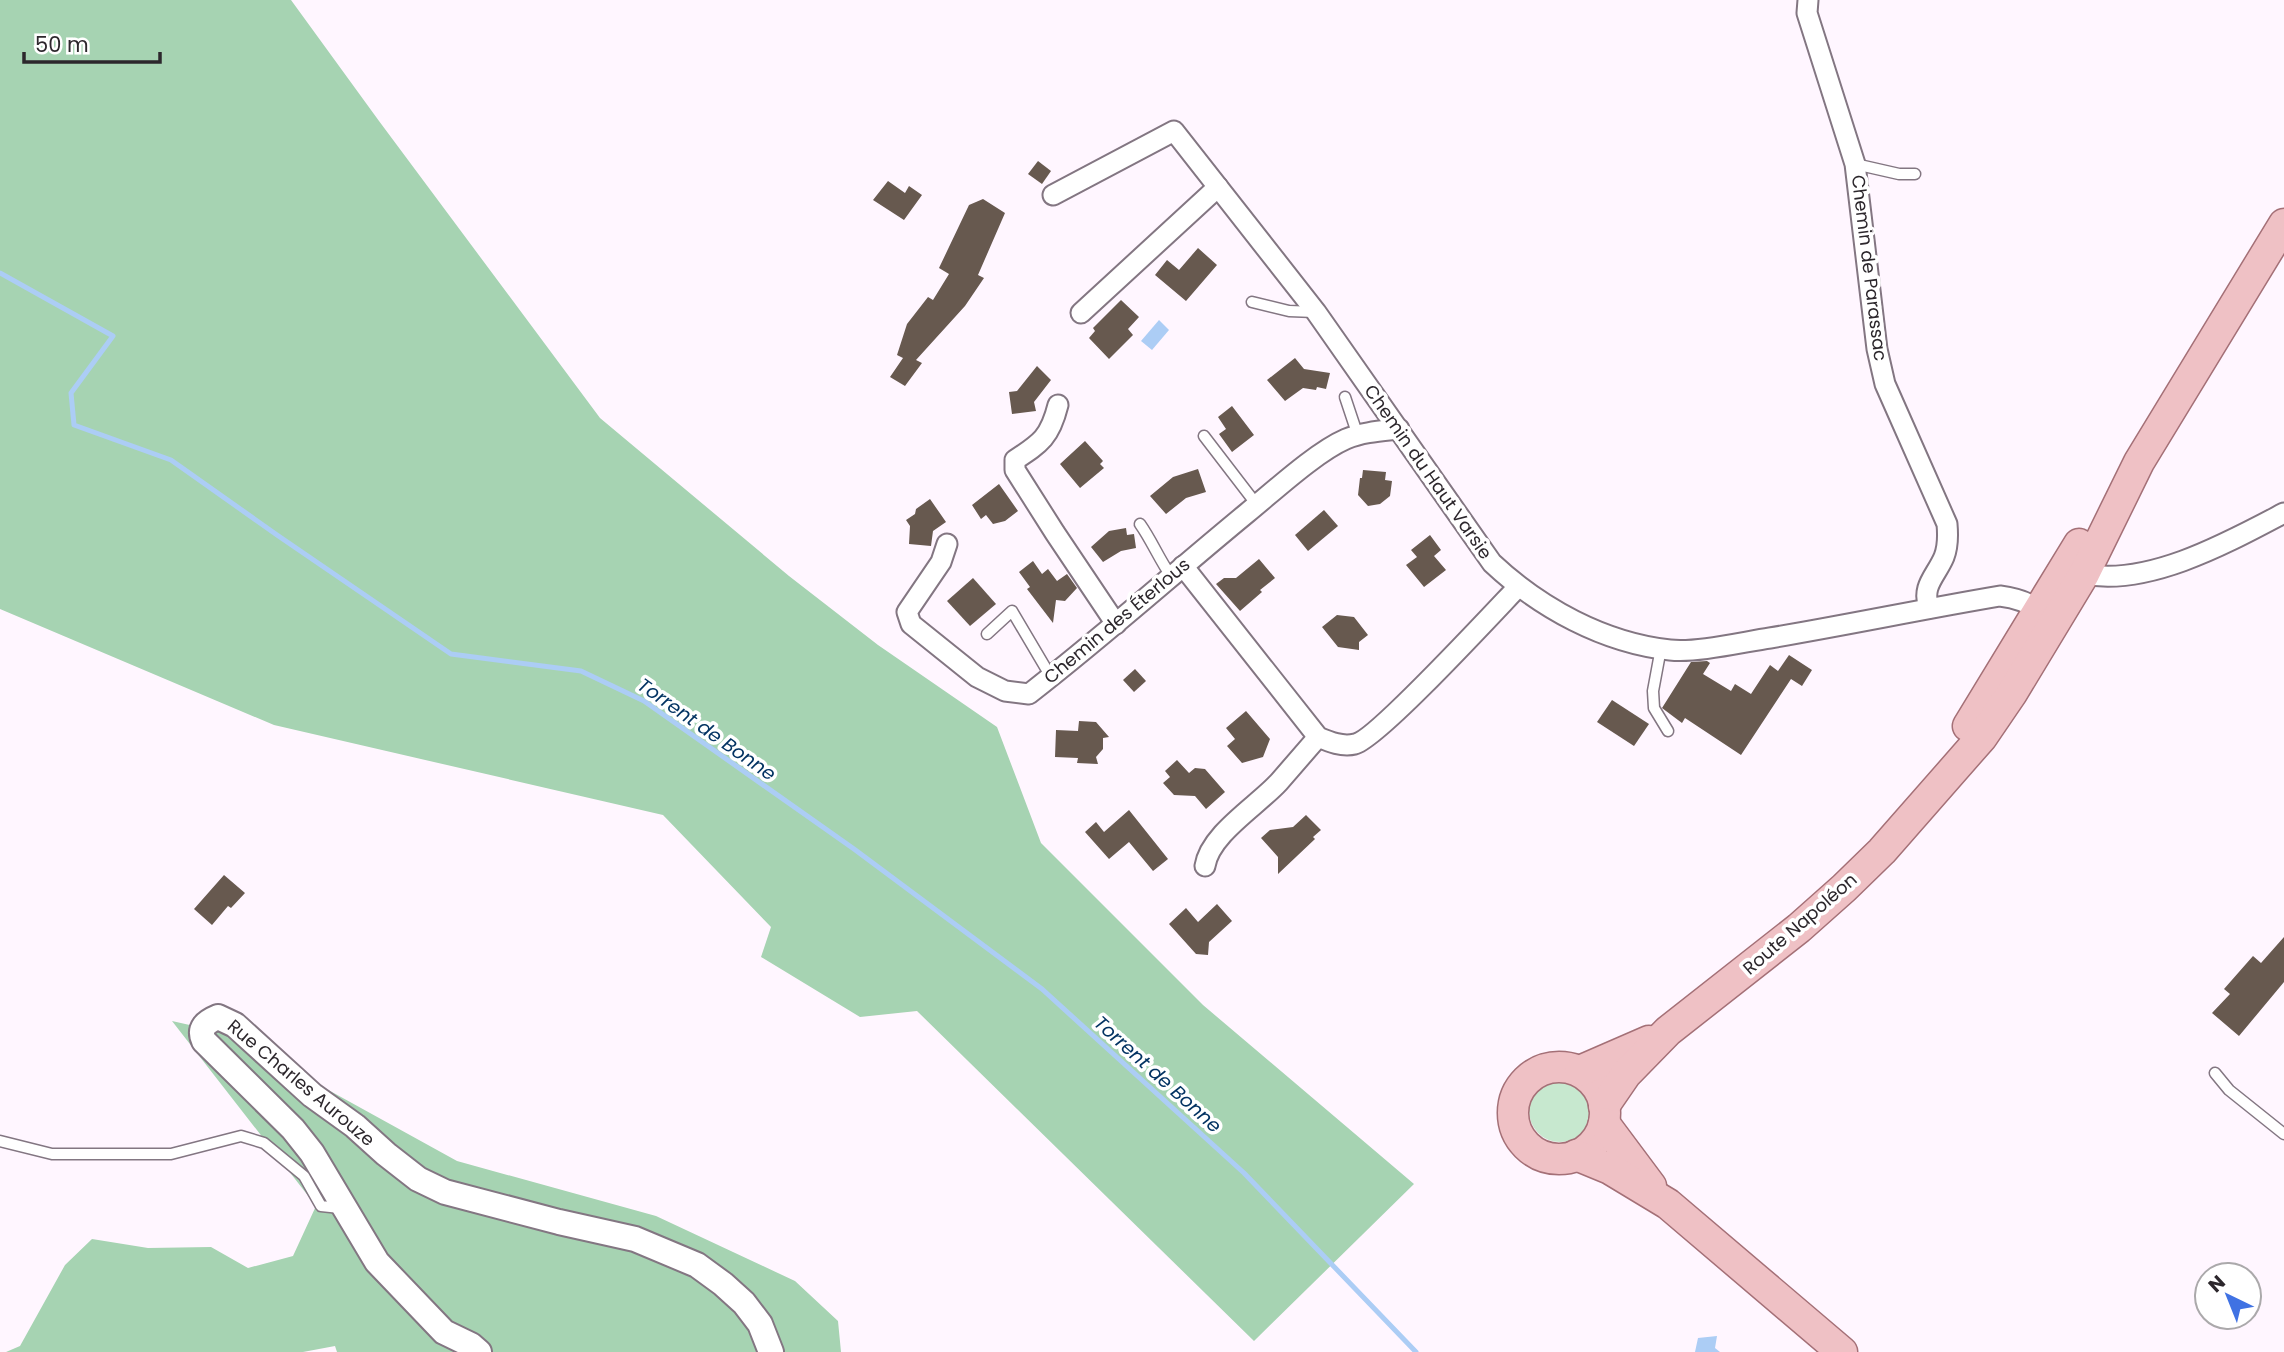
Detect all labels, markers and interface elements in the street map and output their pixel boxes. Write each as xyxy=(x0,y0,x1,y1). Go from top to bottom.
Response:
scale bar xyxy=(24,21,161,65)
text: 50 m xyxy=(35,30,89,59)
street label: Chemin de Parassac xyxy=(1846,173,1893,363)
street label: Chemin du Haut Varsie xyxy=(1359,379,1498,564)
street label: Chemin des Éterlous xyxy=(1038,552,1195,689)
water label: Torrent de Bonne xyxy=(632,672,782,787)
street label: Route Napoléon xyxy=(1737,867,1862,980)
water label: Torrent de Bonne xyxy=(1088,1010,1228,1139)
street label: Rue Charles Aurouze xyxy=(222,1013,380,1152)
north arrow xyxy=(2193,1261,2263,1331)
text: N xyxy=(2202,1269,2231,1299)

